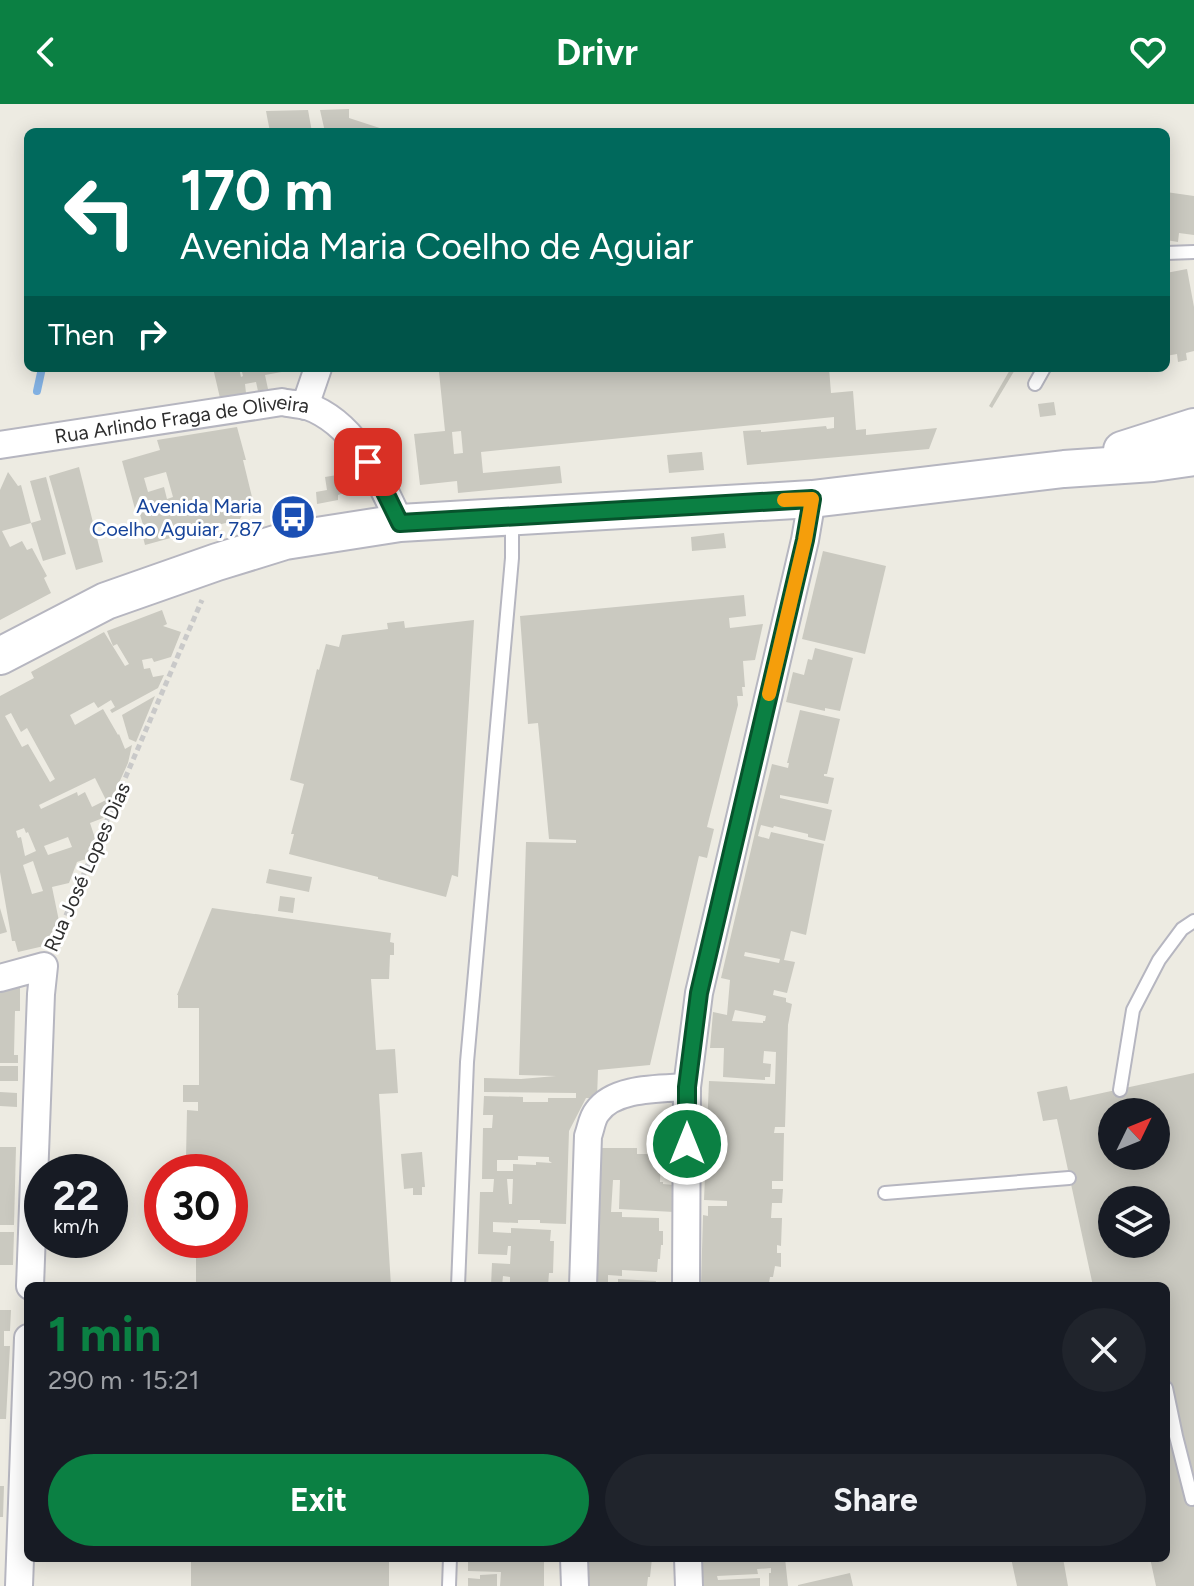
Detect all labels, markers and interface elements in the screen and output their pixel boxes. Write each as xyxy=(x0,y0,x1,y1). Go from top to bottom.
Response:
icon: back xyxy=(24,30,68,74)
icon: heart xyxy=(1126,30,1170,74)
text: Drivr xyxy=(556,31,638,74)
text: 170 m xyxy=(180,157,333,224)
icon: left xyxy=(48,160,152,264)
text: Avenida Maria Coelho de Aguiar xyxy=(180,225,693,268)
icon: right xyxy=(130,312,174,356)
text: Then xyxy=(48,316,114,353)
street label: Rua Arlindo Fraga de Oliveira xyxy=(53,389,311,449)
pin xyxy=(334,428,402,496)
icon: arrive xyxy=(346,440,390,484)
bus stop icon: Avenida Maria Coelho Aguiar, 787 xyxy=(269,493,317,541)
place label: Avenida Maria Coelho Aguiar, 787 xyxy=(92,494,262,541)
street label: Rua José Lopes Dias xyxy=(39,779,135,955)
north arrow xyxy=(1098,1098,1170,1170)
map controls xyxy=(1098,1098,1170,1258)
position arrow xyxy=(645,1102,729,1186)
speed limit sign: 30 xyxy=(144,1154,248,1258)
text: 22 xyxy=(53,1172,99,1220)
button: layers xyxy=(1098,1186,1170,1258)
text: km/h xyxy=(53,1214,99,1238)
text: 1 min xyxy=(48,1305,161,1363)
button: close xyxy=(1062,1308,1146,1392)
text: 290 m · 15:21 xyxy=(48,1364,199,1396)
button: Exit xyxy=(48,1454,589,1546)
button: Share xyxy=(605,1454,1146,1546)

